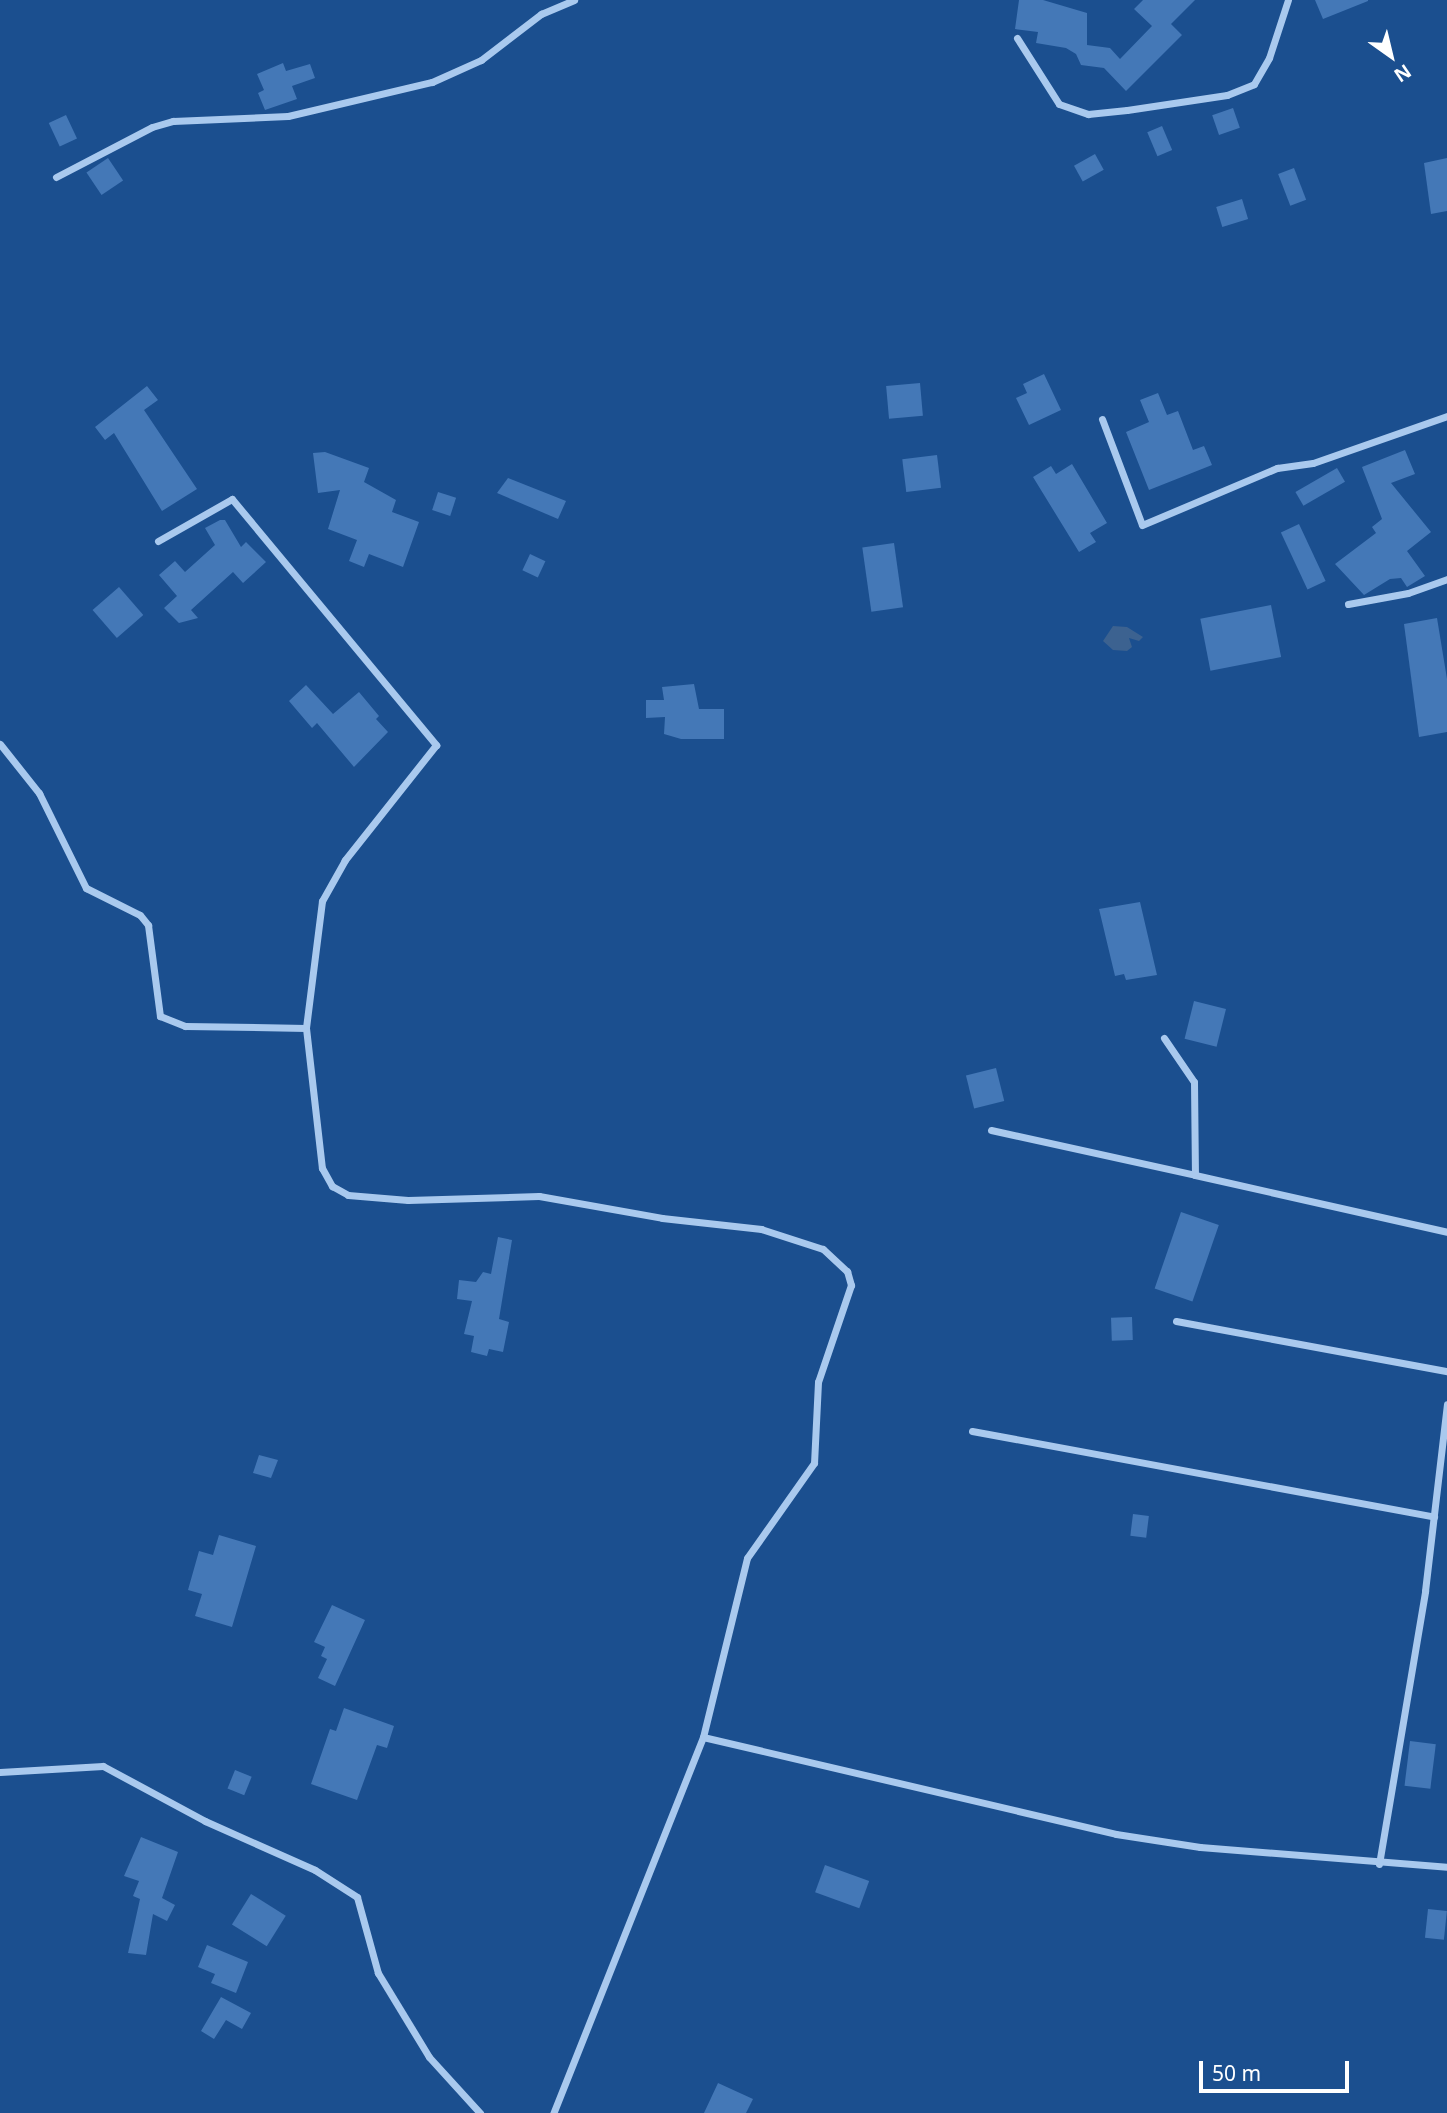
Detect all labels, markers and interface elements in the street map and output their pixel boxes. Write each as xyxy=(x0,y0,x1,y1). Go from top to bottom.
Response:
north arrow xyxy=(1356,21,1426,91)
text: N xyxy=(1389,58,1416,89)
scale bar xyxy=(1202,2046,1352,2090)
text: 50 m xyxy=(1212,2059,1261,2087)

